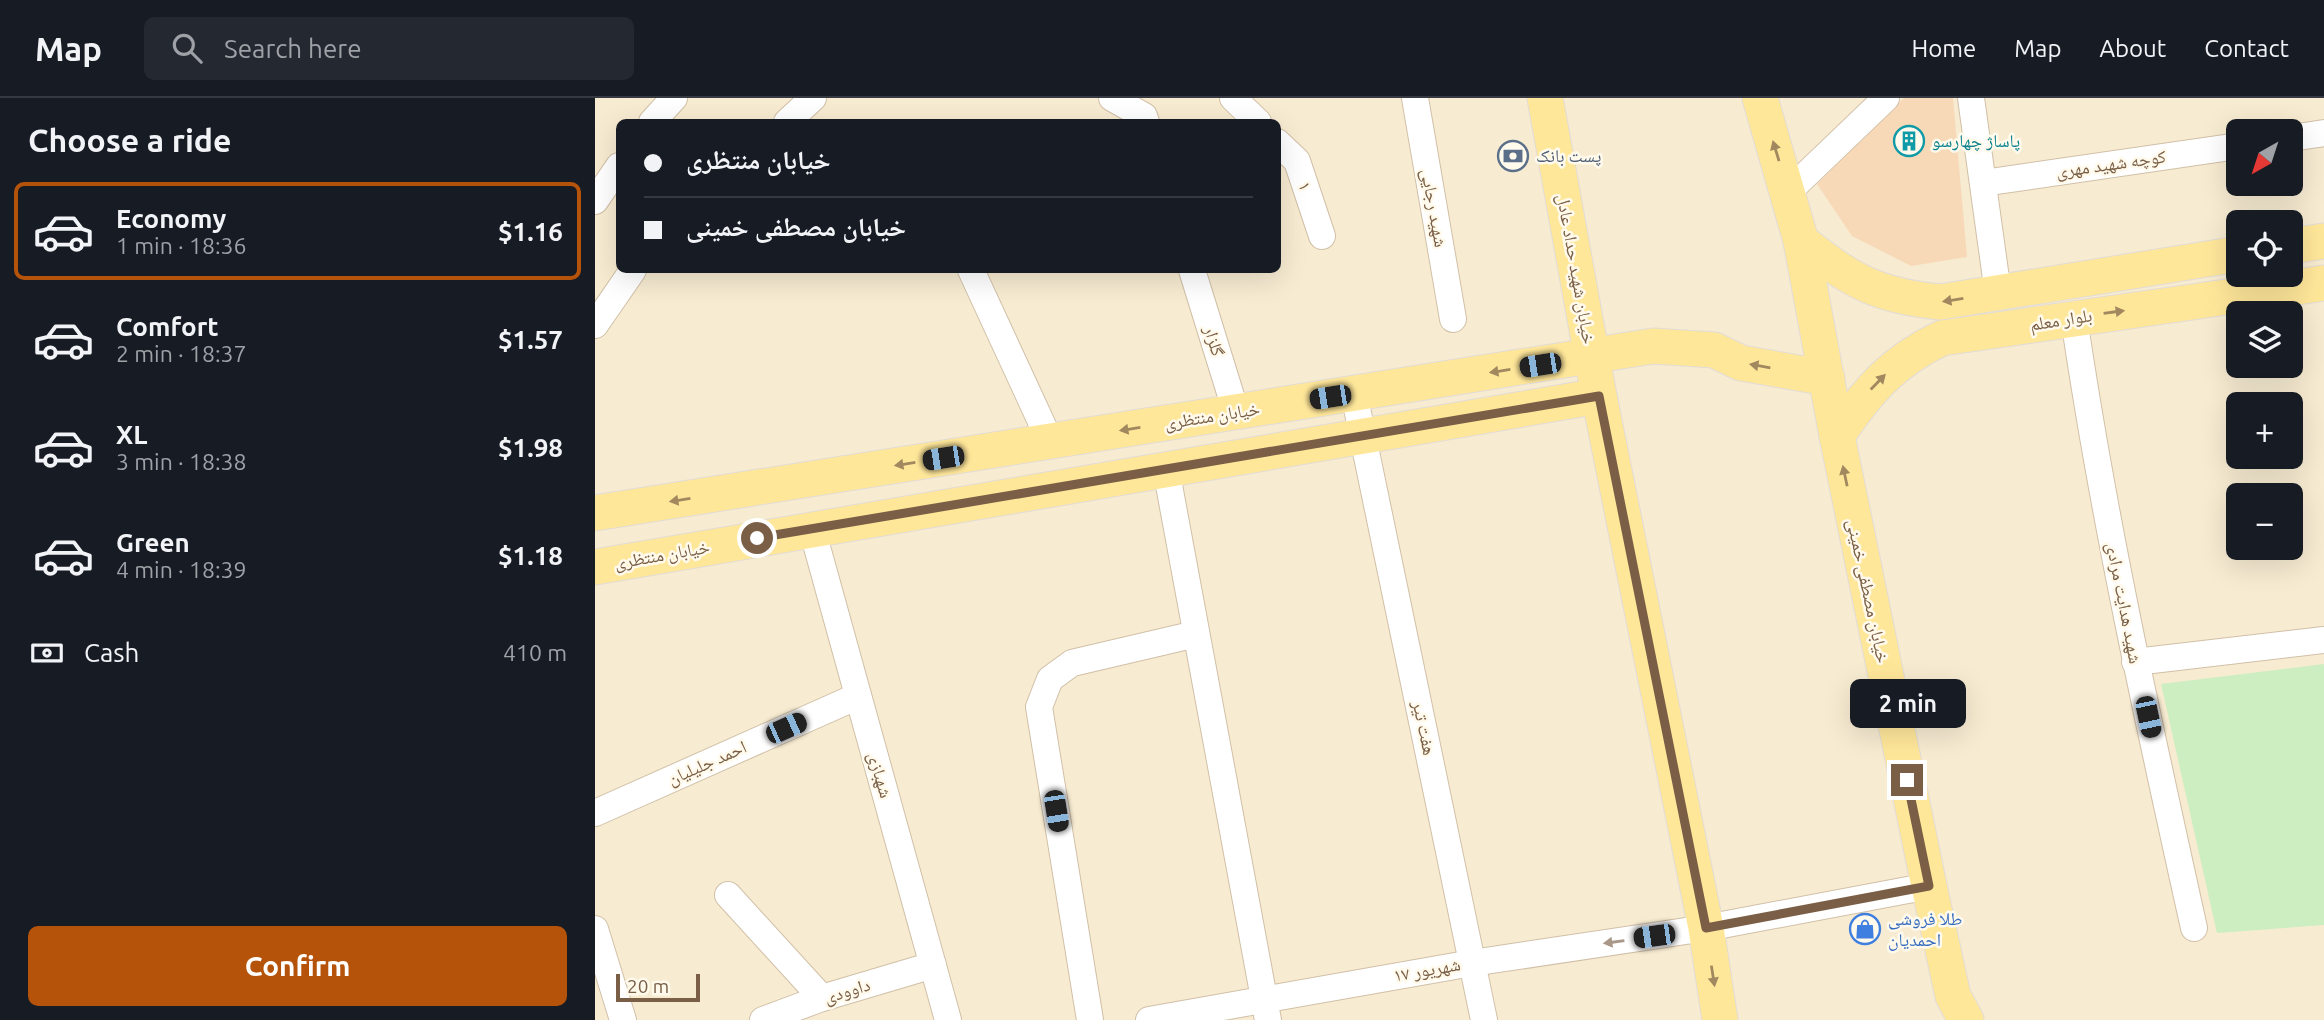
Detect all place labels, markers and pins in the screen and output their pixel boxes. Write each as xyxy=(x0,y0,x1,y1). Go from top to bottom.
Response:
building icon: پاساژ چهارسو xyxy=(1892,124,1926,158)
place label: پاساژ چهارسو xyxy=(1932,130,2020,152)
bank icon: پست بانک xyxy=(1496,139,1530,173)
place label: پست بانک xyxy=(1536,145,1601,167)
place label: طلا فروشی احمدیان xyxy=(1888,908,1962,951)
shop icon: طلا فروشی احمدیان xyxy=(1848,912,1882,946)

